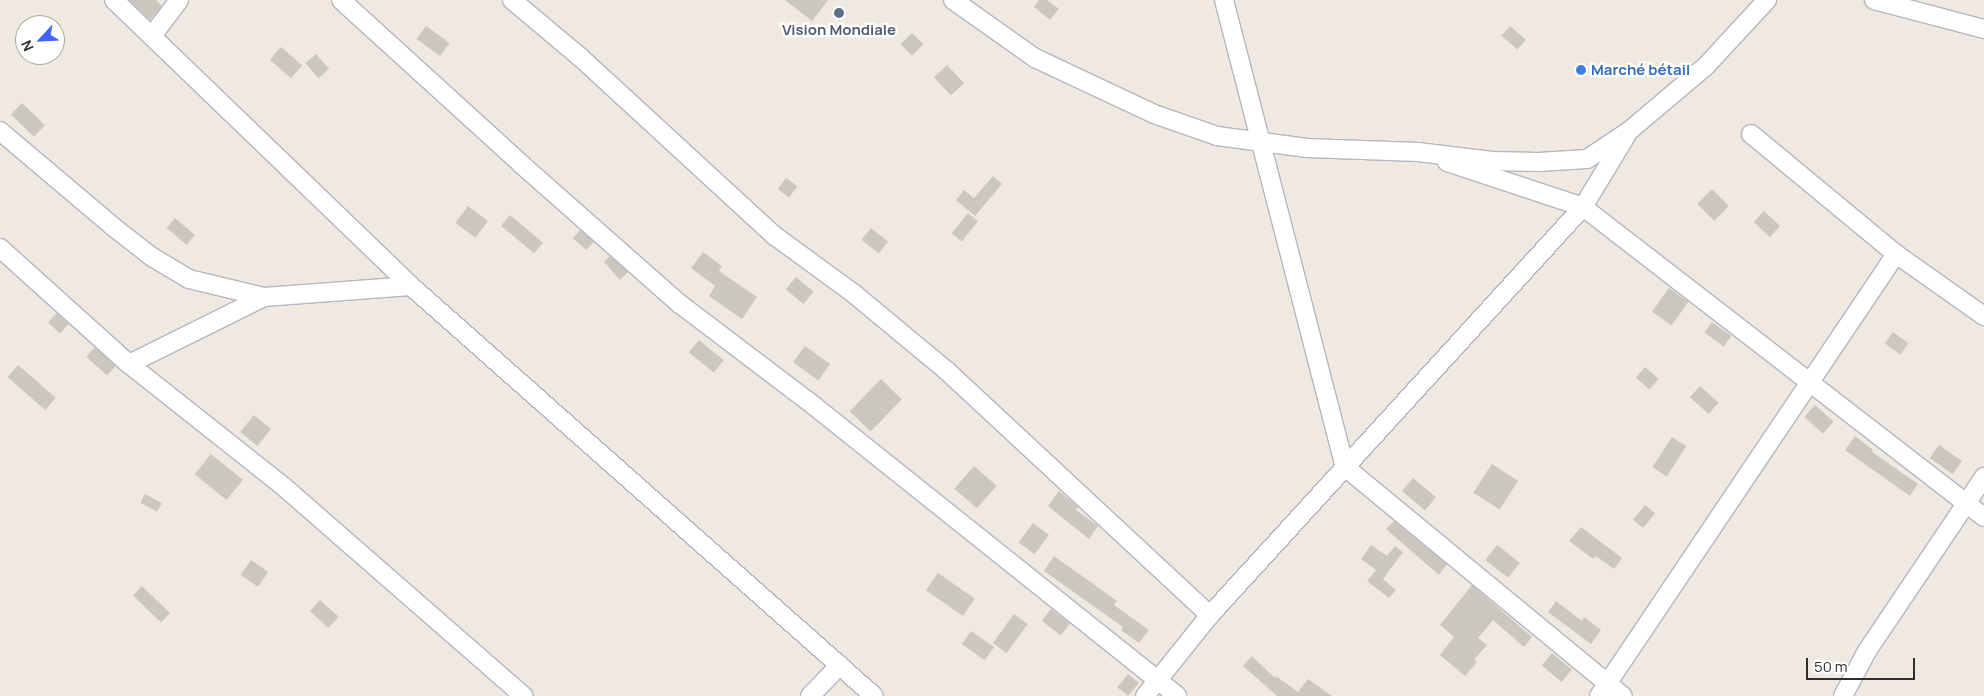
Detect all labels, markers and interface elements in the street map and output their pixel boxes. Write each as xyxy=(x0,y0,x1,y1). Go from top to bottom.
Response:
marker: Vision Mondiale xyxy=(833,7,845,19)
north arrow xyxy=(15,15,65,65)
place label: Vision Mondiale xyxy=(782,21,896,39)
text: N xyxy=(16,38,38,55)
place label: Marché bétail xyxy=(1591,61,1690,79)
marker: Marché bétail xyxy=(1575,64,1587,76)
scale bar xyxy=(1809,648,1918,680)
text: 50 m xyxy=(1814,656,1848,677)

